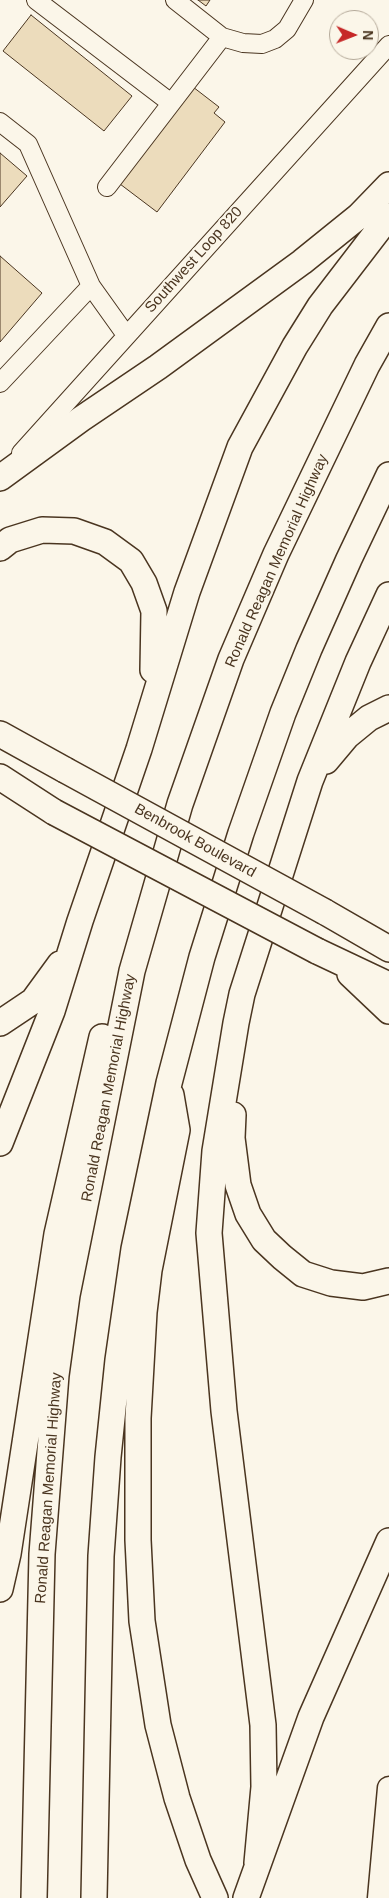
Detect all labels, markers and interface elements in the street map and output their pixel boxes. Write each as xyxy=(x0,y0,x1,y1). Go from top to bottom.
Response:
north arrow xyxy=(329,10,379,60)
text: N xyxy=(360,30,376,40)
street label: Southwest Loop 820 xyxy=(142,203,246,317)
street label: Ronald Reagan Memorial Highway xyxy=(222,451,332,671)
street label: Benbrook Boulevard xyxy=(131,800,259,882)
street label: Ronald Reagan Memorial Highway xyxy=(78,973,140,1203)
street label: Ronald Reagan Memorial Highway xyxy=(32,1372,66,1604)

